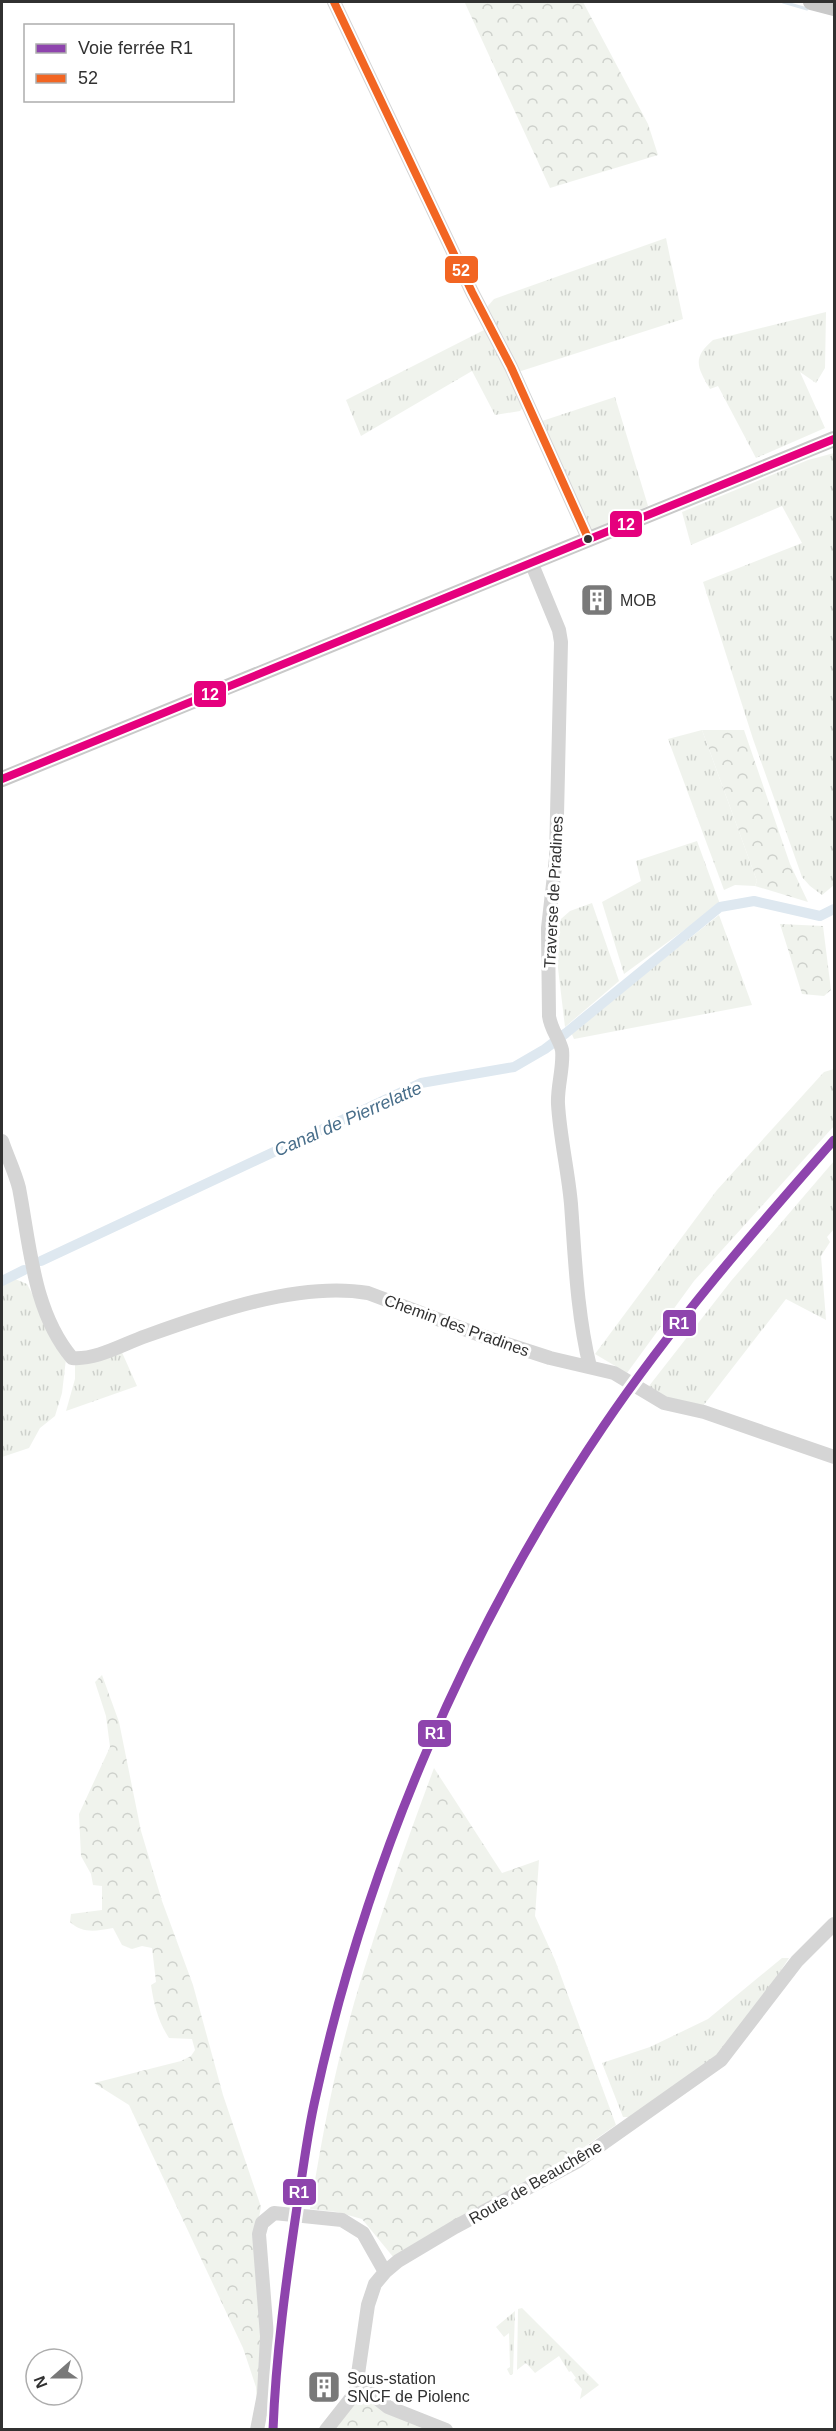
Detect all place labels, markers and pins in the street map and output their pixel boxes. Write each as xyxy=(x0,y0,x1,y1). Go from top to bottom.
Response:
unlabelled marker xyxy=(582,533,594,545)
building icon: MOB xyxy=(579,582,615,618)
place label: MOB xyxy=(620,592,656,609)
building icon: Sous-station SNCF de Piolenc xyxy=(306,2369,342,2405)
place label: Sous-station SNCF de Piolenc xyxy=(347,2370,470,2405)

